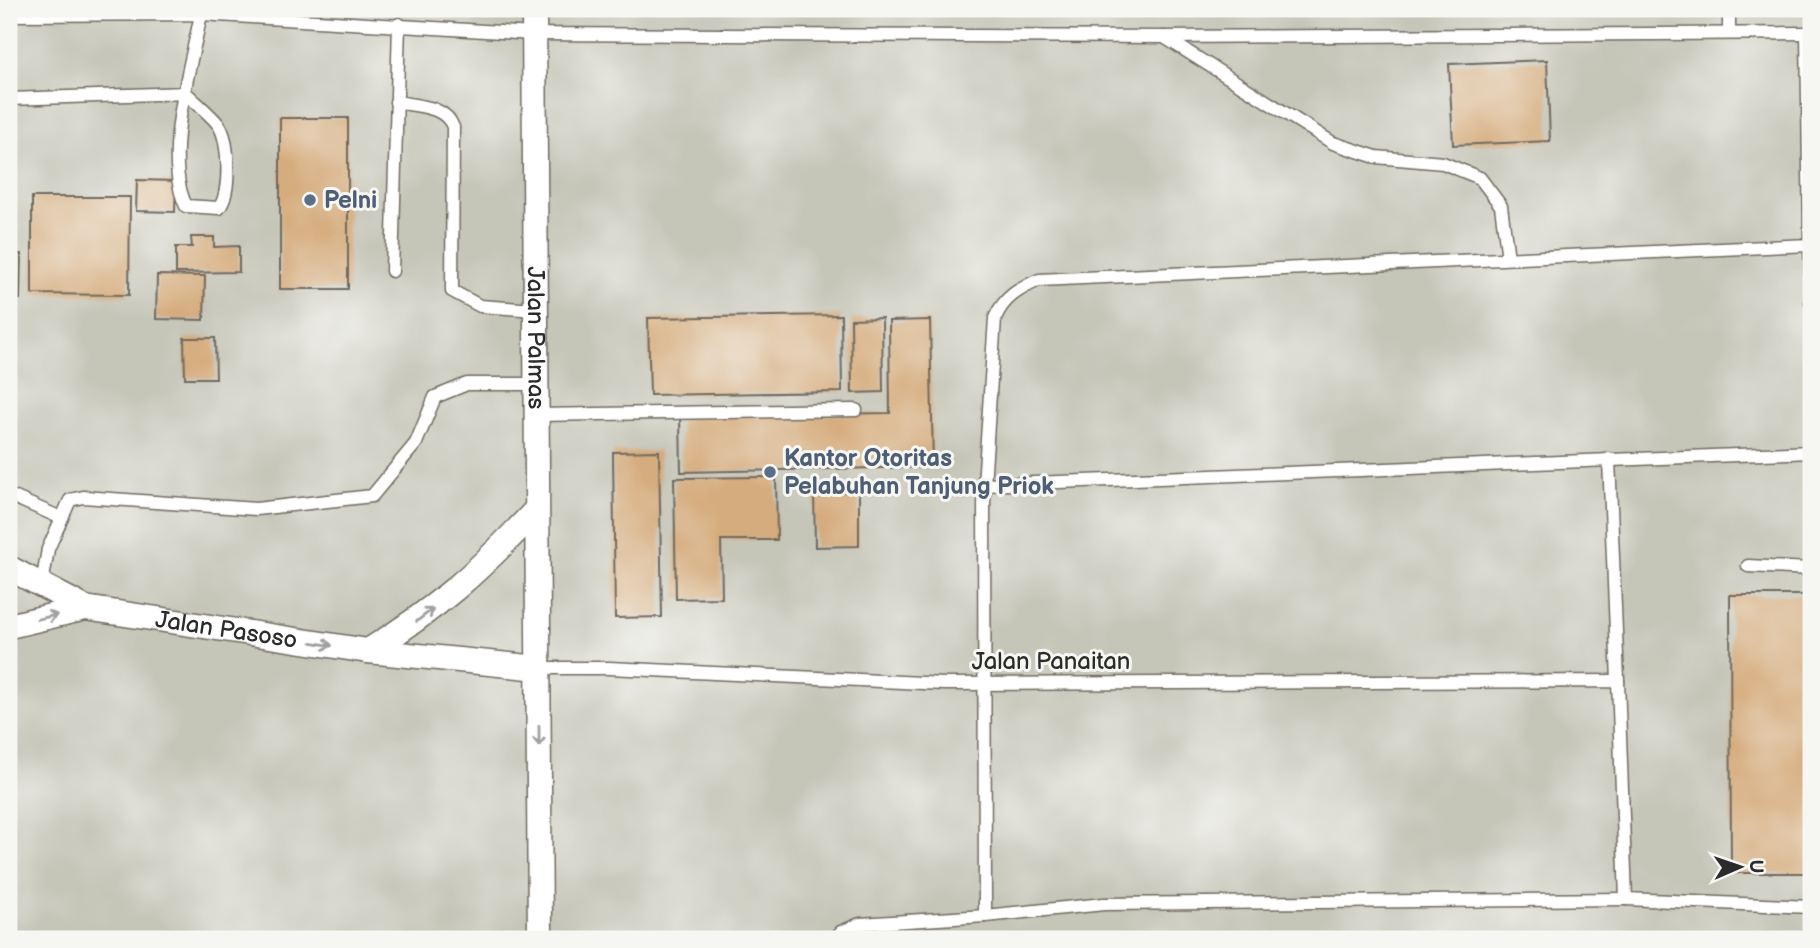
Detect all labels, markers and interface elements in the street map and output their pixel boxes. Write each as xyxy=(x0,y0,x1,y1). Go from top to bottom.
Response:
place label: Pelni xyxy=(324,186,377,215)
marker: Pelni xyxy=(302,192,318,208)
street label: Jalan Palmas xyxy=(521,266,551,410)
place label: Kantor Otoritas Pelabuhan Tanjung Priok xyxy=(784,444,1054,501)
marker: Kantor Otoritas Pelabuhan Tanjung Priok xyxy=(762,464,778,480)
street label: Jalan Pasoso xyxy=(153,605,299,655)
one-way arrow xyxy=(416,608,435,623)
one-way arrow xyxy=(35,610,58,624)
one-way arrow xyxy=(310,638,333,651)
street label: Jalan Panaitan xyxy=(972,647,1130,676)
one-way arrow xyxy=(532,725,546,748)
north arrow xyxy=(1704,832,1774,902)
text: U xyxy=(1744,859,1767,874)

